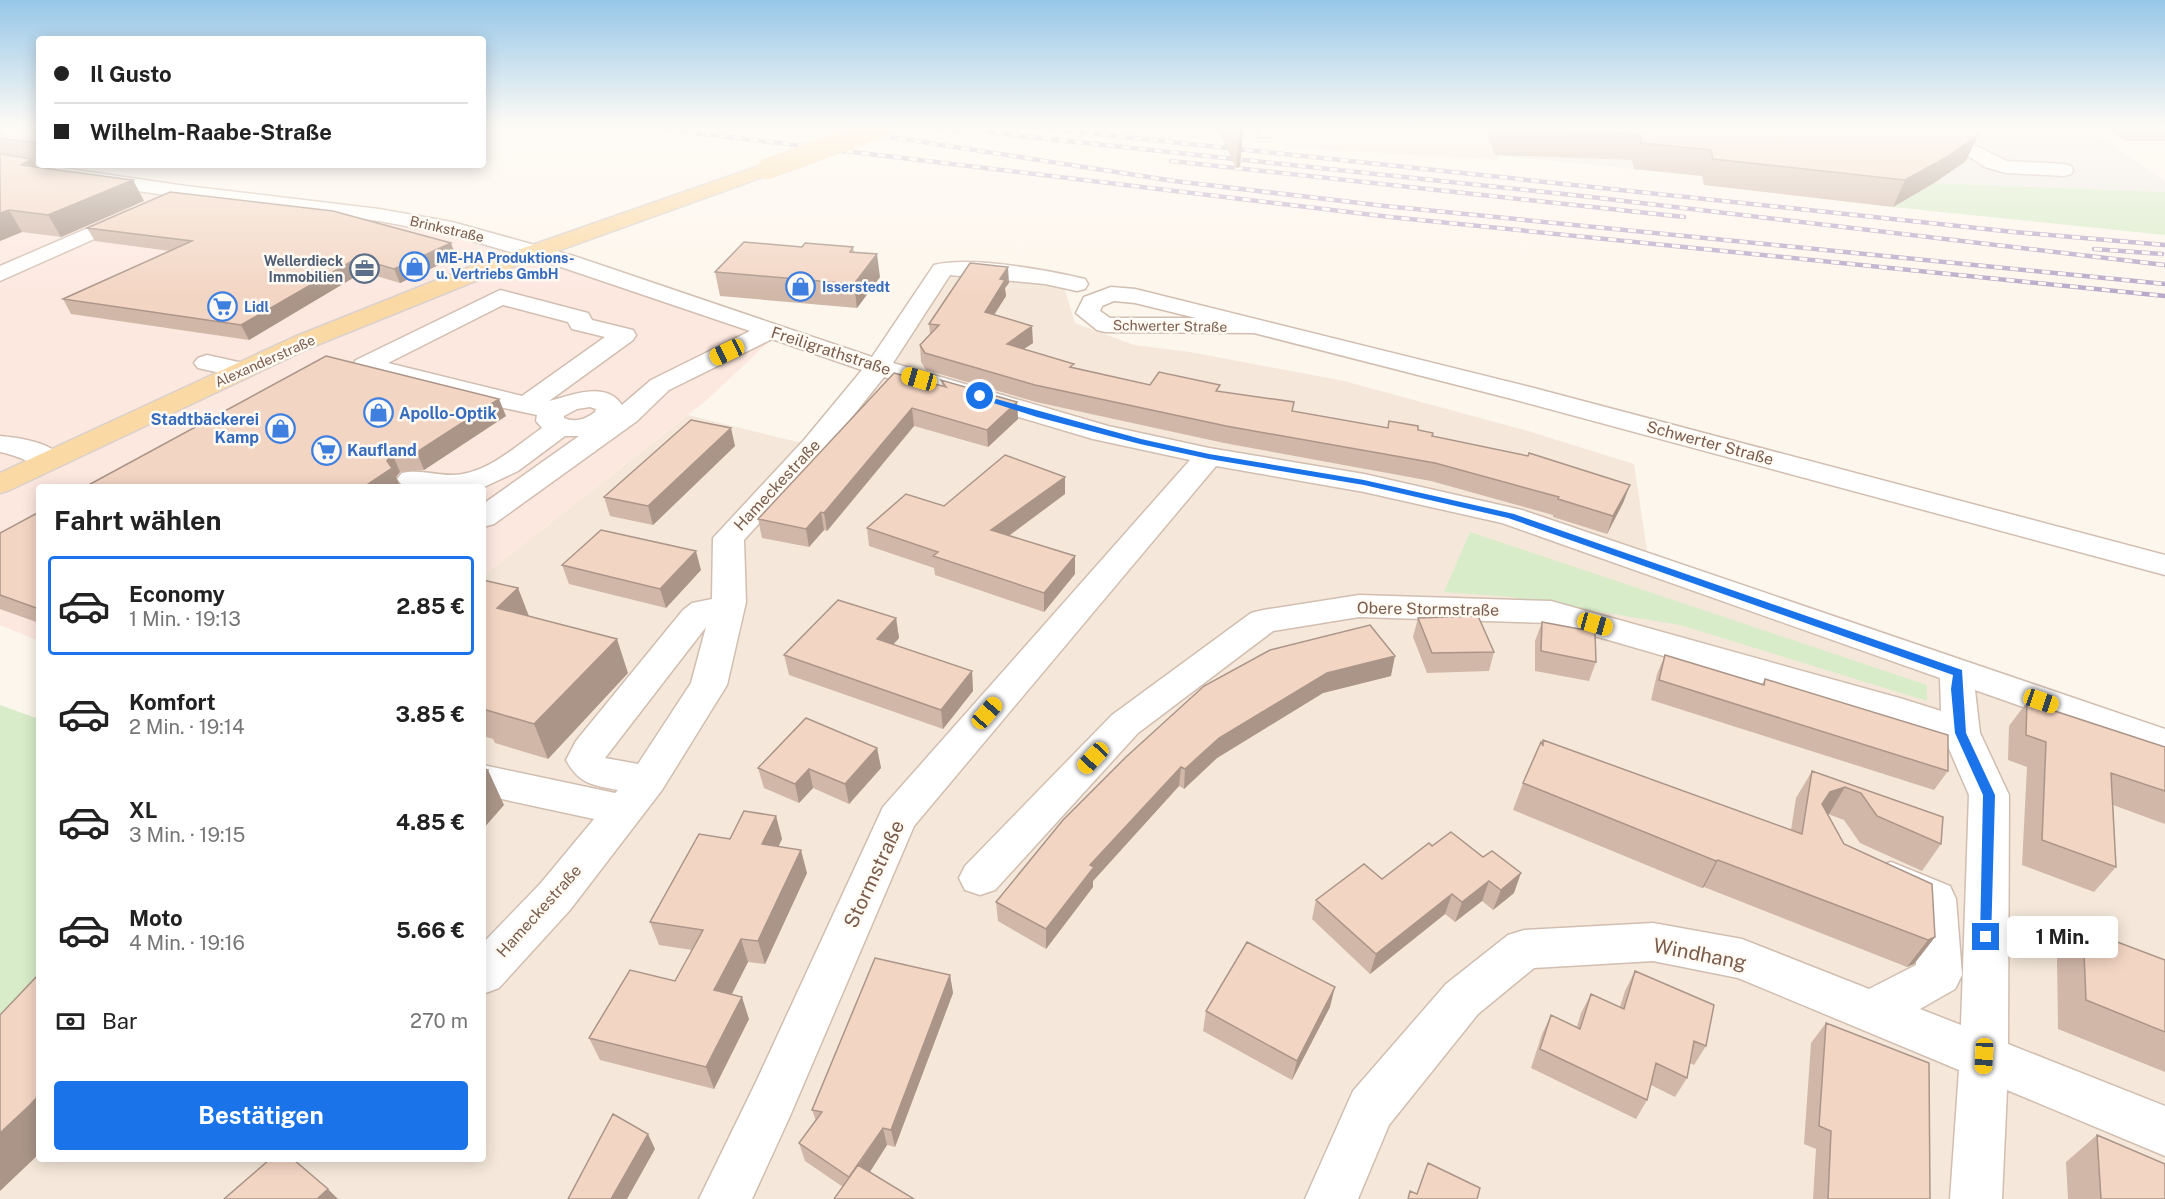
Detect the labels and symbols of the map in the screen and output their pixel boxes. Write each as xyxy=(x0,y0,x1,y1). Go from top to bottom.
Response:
street label: Brinkstraße xyxy=(408,213,486,245)
shop icon: ME-HA Produktions- u. Vertriebs GmbH xyxy=(399,250,431,282)
place label: ME-HA Produktions- u. Vertriebs GmbH xyxy=(436,250,574,282)
place label: Wellerdieck Immobilien xyxy=(264,253,343,285)
office icon: Wellerdieck Immobilien xyxy=(348,253,380,285)
shop icon: Isserstedt xyxy=(785,271,817,303)
place label: Isserstedt xyxy=(822,279,890,295)
supermarket icon: Lidl xyxy=(207,291,239,323)
place label: Lidl xyxy=(244,299,269,315)
street label: Schwerter Straße xyxy=(1113,317,1227,335)
street label: Freiligrathstraße xyxy=(769,323,893,379)
street label: Alexanderstraße xyxy=(212,332,318,390)
car xyxy=(707,336,747,368)
car xyxy=(899,365,939,393)
route start xyxy=(966,382,993,409)
shop icon: Apollo-Optik xyxy=(362,397,394,429)
place label: Apollo-Optik xyxy=(399,404,497,423)
place label: Stadtbäckerei Kamp xyxy=(150,410,259,447)
shop icon: Stadtbäckerei Kamp xyxy=(264,412,296,444)
street label: Schwerter Straße xyxy=(1644,417,1776,469)
supermarket icon: Kaufland xyxy=(310,434,342,466)
street label: Hameckestraße xyxy=(730,436,824,534)
place label: Kaufland xyxy=(347,441,417,460)
street label: Obere Stormstraße xyxy=(1357,598,1499,620)
car xyxy=(1575,610,1615,638)
car xyxy=(2021,687,2061,715)
car xyxy=(968,694,1006,732)
car xyxy=(1074,739,1112,777)
street label: Stormstraße xyxy=(839,816,909,932)
street label: Hameckestraße xyxy=(493,861,585,961)
callout: 1 Min. xyxy=(2007,916,2118,958)
route end xyxy=(1972,923,1999,950)
street label: Windhang xyxy=(1651,933,1749,975)
car xyxy=(1974,1038,1994,1074)

